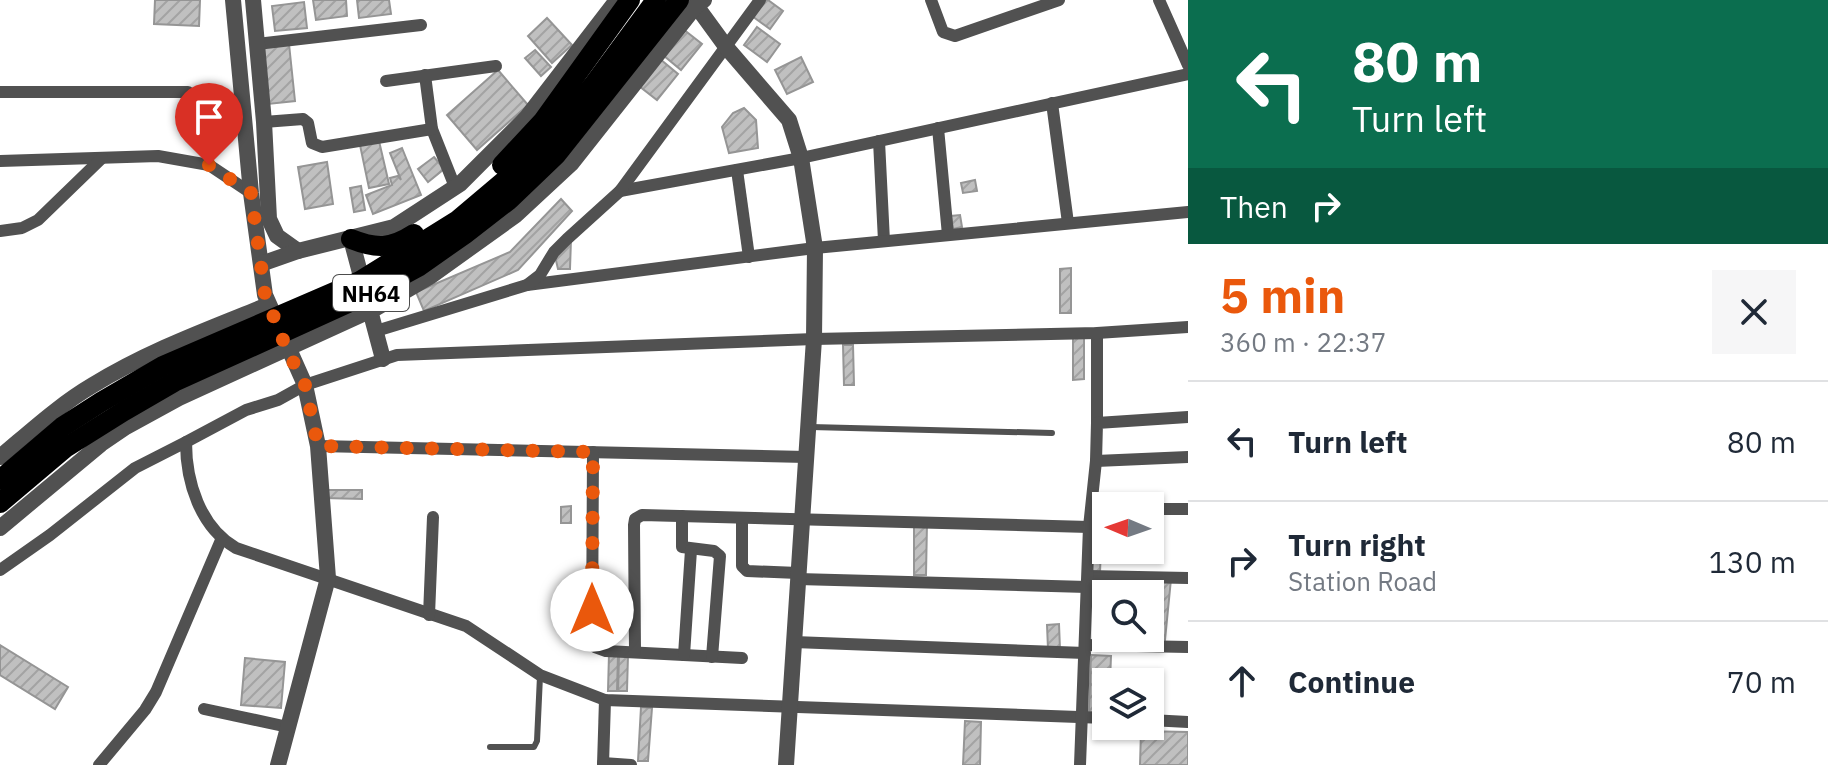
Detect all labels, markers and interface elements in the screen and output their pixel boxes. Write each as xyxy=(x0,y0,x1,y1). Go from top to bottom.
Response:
text: 80 m xyxy=(1352,25,1482,97)
icon: left xyxy=(1220,32,1324,136)
pin xyxy=(175,83,243,165)
icon: arrive xyxy=(187,95,231,139)
text: Turn left xyxy=(1352,95,1487,142)
icon: right xyxy=(1304,184,1348,228)
text: Then xyxy=(1220,187,1288,226)
text: 5 min xyxy=(1220,264,1345,326)
button: close xyxy=(1712,270,1796,354)
road number: NH64 xyxy=(333,275,409,311)
text: 360 m · 22:37 xyxy=(1220,325,1386,359)
icon: left xyxy=(1220,419,1264,463)
text: Turn left xyxy=(1288,422,1407,461)
text: 80 m xyxy=(1727,422,1796,461)
north arrow xyxy=(1092,492,1164,564)
map controls xyxy=(1092,492,1164,740)
text: Turn right xyxy=(1288,525,1426,564)
icon: right xyxy=(1220,539,1264,583)
text: 130 m xyxy=(1709,542,1796,581)
text: Station Road xyxy=(1288,564,1437,598)
position arrow xyxy=(550,568,634,652)
button: search xyxy=(1092,580,1164,652)
icon: ahead xyxy=(1220,659,1264,703)
text: Continue xyxy=(1288,662,1415,701)
text: 70 m xyxy=(1727,662,1796,701)
button: layers xyxy=(1092,668,1164,740)

